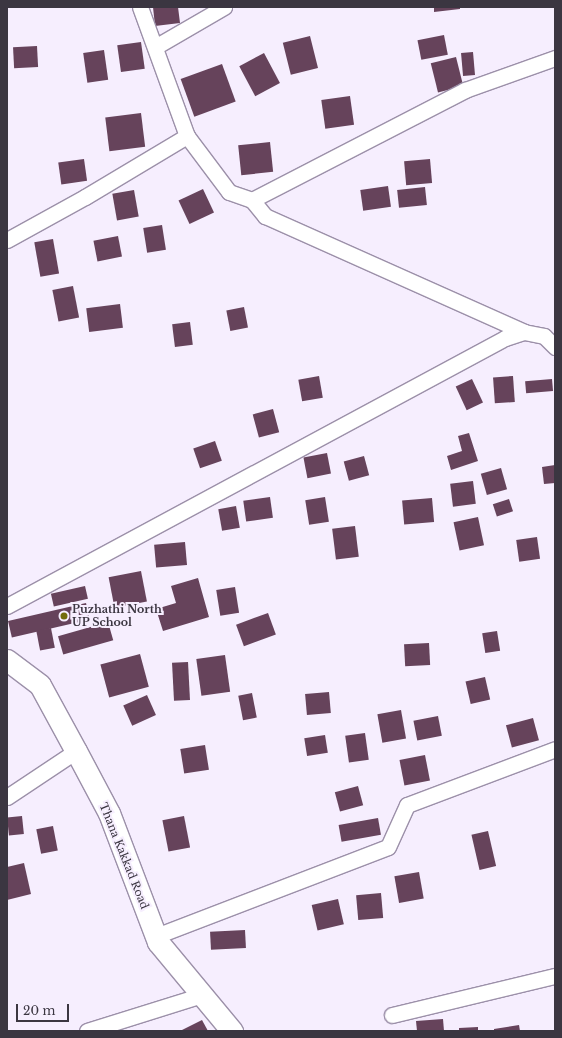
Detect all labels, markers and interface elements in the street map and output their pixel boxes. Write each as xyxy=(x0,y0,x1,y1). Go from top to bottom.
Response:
place label: Puzhathi North UP School xyxy=(72,603,162,629)
marker: Puzhathi North UP School xyxy=(59,611,69,621)
street label: Thana Kakkad Road xyxy=(97,801,151,911)
scale bar xyxy=(18,996,71,1022)
text: 20 m xyxy=(23,1003,55,1018)

